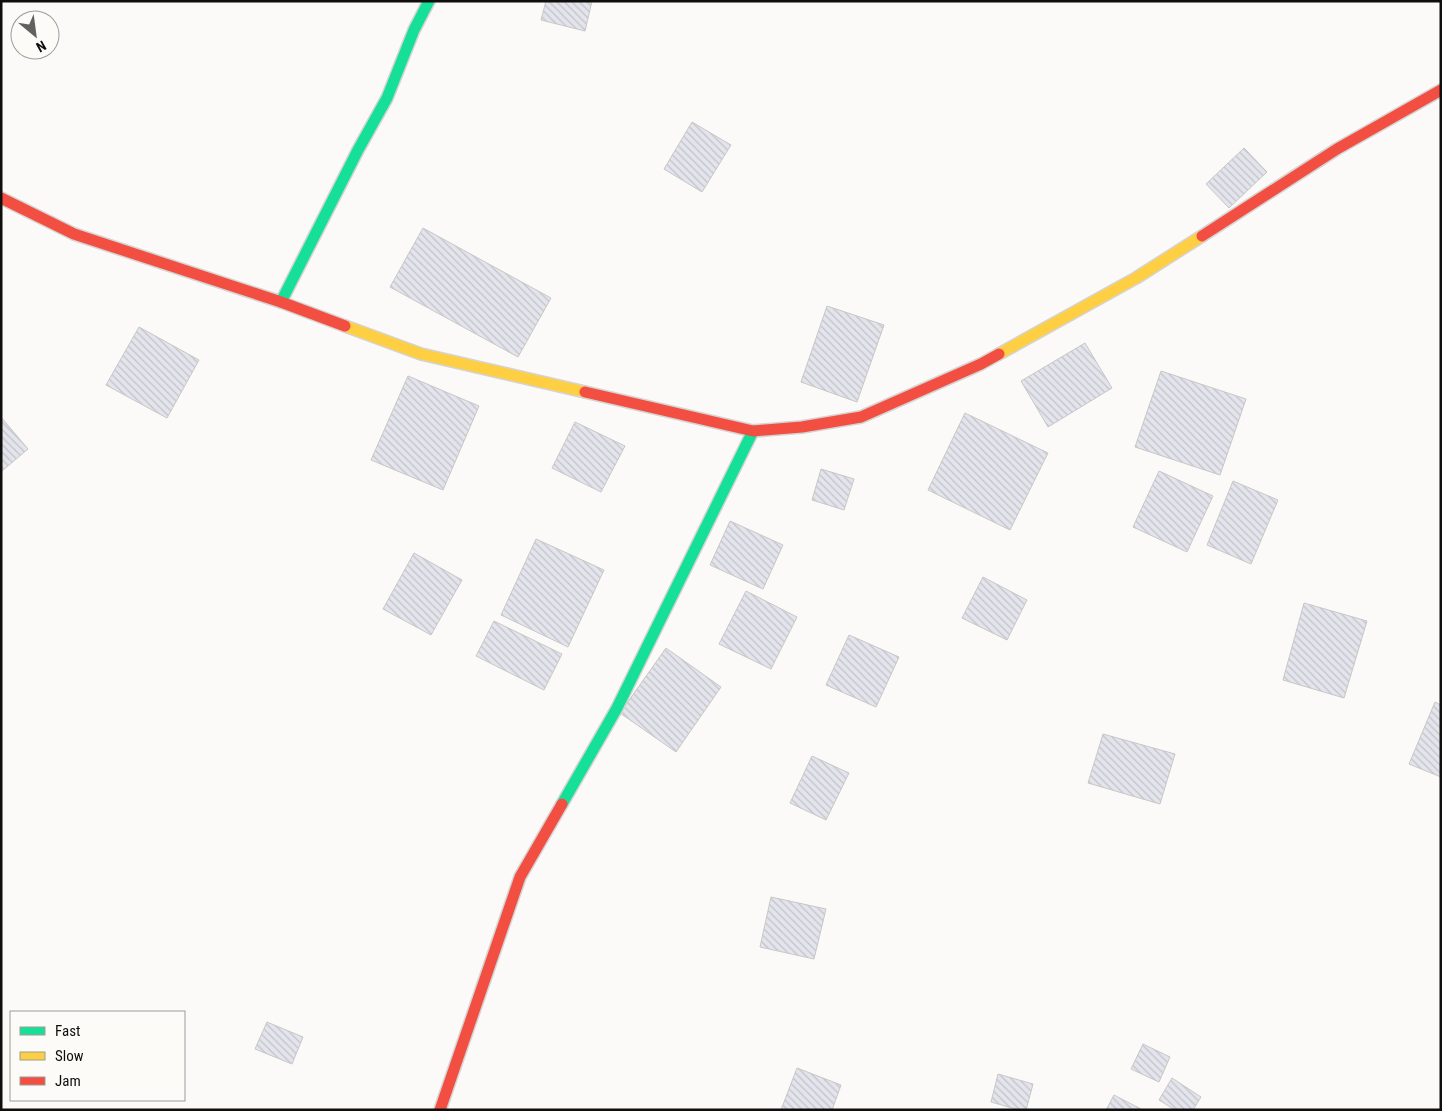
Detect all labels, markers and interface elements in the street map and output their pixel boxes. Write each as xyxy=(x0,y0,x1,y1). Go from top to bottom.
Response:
north arrow xyxy=(10,10,60,60)
text: N xyxy=(34,37,49,55)
legend xyxy=(10,1011,185,1101)
text: Fast xyxy=(55,1022,80,1040)
text: Slow xyxy=(55,1047,84,1065)
text: Jam xyxy=(55,1072,81,1090)

